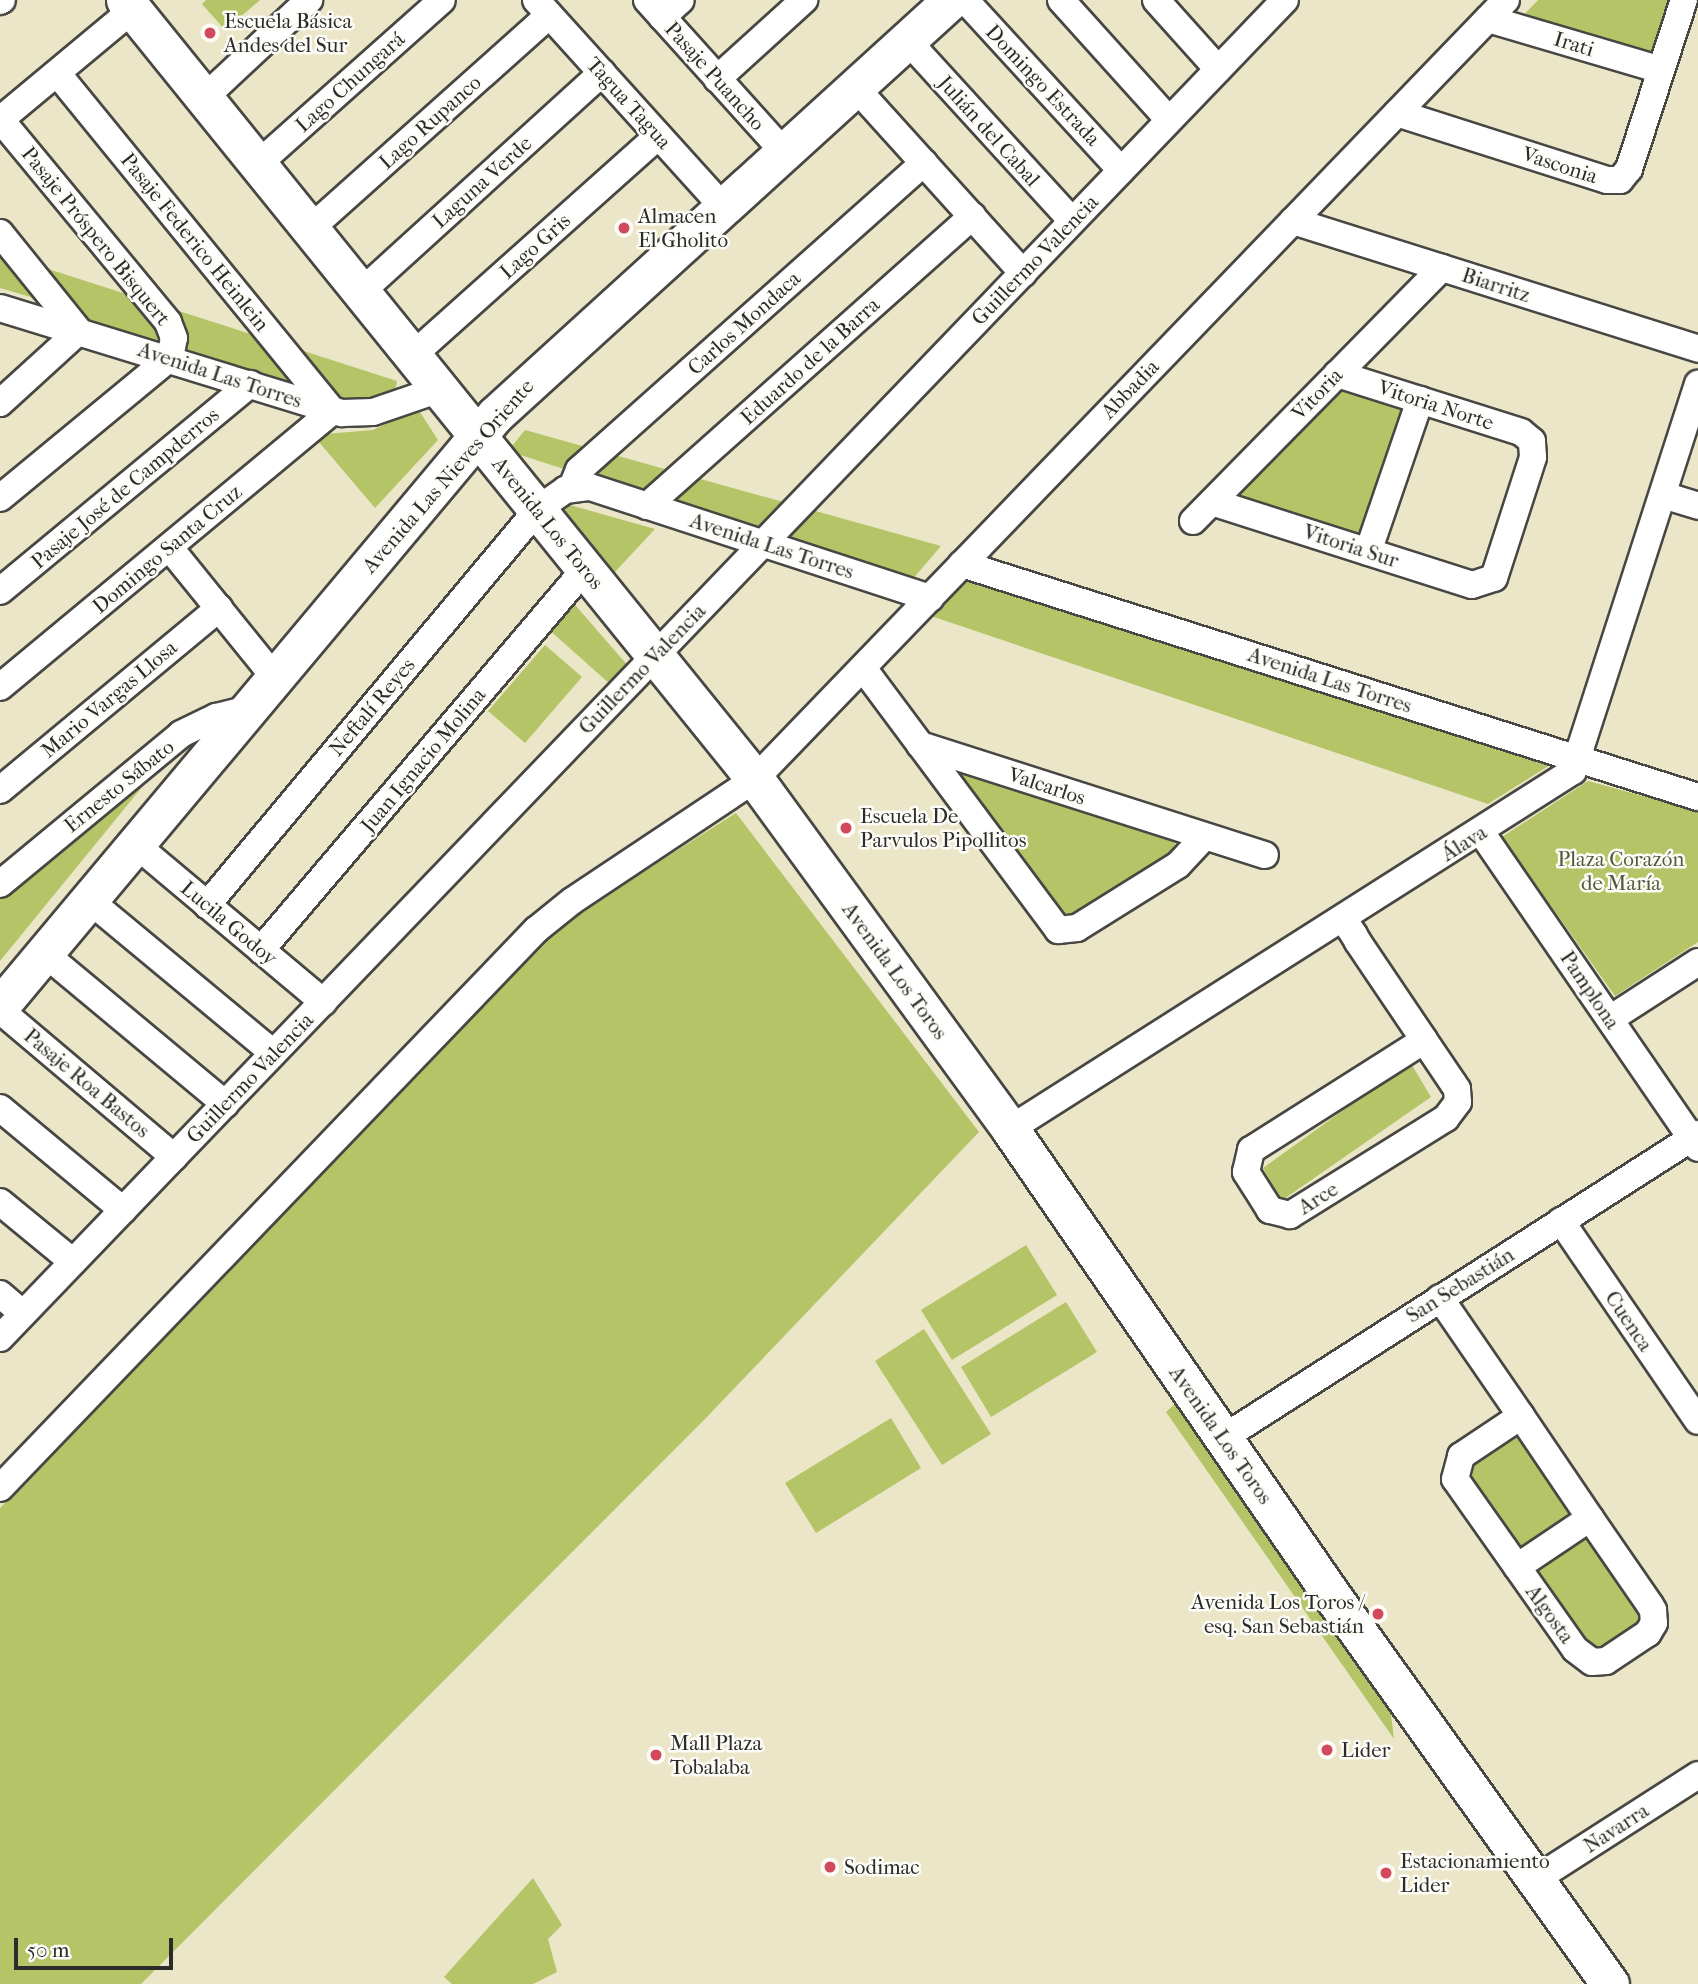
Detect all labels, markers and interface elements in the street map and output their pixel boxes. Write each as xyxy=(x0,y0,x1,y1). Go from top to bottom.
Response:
place label: Escuela Básica Andes del Sur xyxy=(224,8,352,58)
street label: Pasaje Puancho xyxy=(660,16,770,136)
street label: Domingo Estrada xyxy=(980,19,1106,151)
marker: Escuela Básica Andes del Sur xyxy=(202,25,218,41)
street label: Lago Chungará xyxy=(290,26,410,138)
street label: Irati xyxy=(1551,26,1597,62)
street label: Tagua Tagua xyxy=(581,52,677,154)
street label: Lago Rupanco xyxy=(374,70,486,174)
street label: Julián del Cabal xyxy=(933,70,1045,192)
street label: Laguna Verde xyxy=(427,131,537,233)
street label: Vasconia xyxy=(1519,141,1601,189)
street label: Pasaje Próspero Bisquert xyxy=(16,142,176,330)
street label: Pasaje Federico Heinlein xyxy=(115,148,275,336)
street label: Guillermo Valencia xyxy=(966,190,1104,330)
place label: Almacen El Gholito xyxy=(638,203,728,253)
street label: Lago Gris xyxy=(494,208,576,284)
marker: Almacen El Gholito xyxy=(616,220,632,236)
street label: Biarritz xyxy=(1459,262,1533,308)
street label: Carlos Mondaca xyxy=(682,266,806,380)
street label: Eduardo de la Barra xyxy=(735,292,885,430)
street label: Avenida Las Torres xyxy=(135,337,305,413)
street label: Abbadia xyxy=(1096,354,1164,424)
street label: Vitoria xyxy=(1286,363,1348,425)
street label: Avenida Las Nieves Oriente xyxy=(357,374,539,578)
street label: Vitoria Norte xyxy=(1375,374,1497,436)
street label: Pasaje José de Campderros xyxy=(26,402,224,574)
street label: Avenida Los Toros xyxy=(487,452,609,594)
street label: Domingo Santa Cruz xyxy=(87,479,247,619)
street label: Avenida Las Torres xyxy=(687,508,857,584)
street label: Vitoria Sur xyxy=(1300,519,1402,573)
street label: Guillermo Valencia xyxy=(573,599,711,739)
street label: Mario Vargas Llosa xyxy=(36,635,182,763)
street label: Avenida Las Torres xyxy=(1245,642,1415,718)
street label: Neftalí Reyes xyxy=(324,653,420,761)
street label: Juan Ignacio Molina xyxy=(355,683,491,837)
street label: Ernesto Sábato xyxy=(59,734,179,838)
street label: Valcarlos xyxy=(1005,762,1089,810)
place label: Escuela De Parvulos Pipollitos xyxy=(860,803,1026,853)
street label: Álava xyxy=(1437,819,1491,867)
marker: Escuela De Parvulos Pipollitos xyxy=(838,820,854,836)
park label: Plaza Corazón de María xyxy=(1558,846,1684,896)
street label: Lucila Godoy xyxy=(176,875,282,971)
street label: Avenida Los Toros xyxy=(837,898,953,1044)
street label: Pamplona xyxy=(1555,946,1625,1034)
street label: Guillermo Valencia xyxy=(181,1008,319,1148)
street label: Pasaje Roa Bastos xyxy=(19,1023,155,1143)
street label: Arce xyxy=(1293,1176,1343,1220)
street label: San Sebastián xyxy=(1401,1242,1519,1328)
street label: Cuenca xyxy=(1600,1286,1658,1356)
street label: Avenida Los Toros xyxy=(1164,1361,1278,1509)
street label: Algosta xyxy=(1520,1580,1580,1648)
place label: Avenida Los Toros / esq. San Sebastián xyxy=(1191,1589,1364,1639)
marker: Avenida Los Toros / esq. San Sebastián xyxy=(1370,1606,1386,1622)
place label: Mall Plaza Tobalaba xyxy=(670,1730,762,1780)
place label: Lider xyxy=(1341,1737,1390,1763)
marker: Lider xyxy=(1319,1742,1335,1758)
marker: Mall Plaza Tobalaba xyxy=(648,1747,664,1763)
street label: Navarra xyxy=(1579,1798,1653,1858)
place label: Estacionamiento Lider xyxy=(1400,1848,1550,1898)
place label: Sodimac xyxy=(844,1854,920,1880)
marker: Sodimac xyxy=(822,1859,838,1875)
marker: Estacionamiento Lider xyxy=(1378,1865,1394,1881)
scale bar xyxy=(18,1924,177,1968)
text: 50 m xyxy=(27,1938,70,1962)

